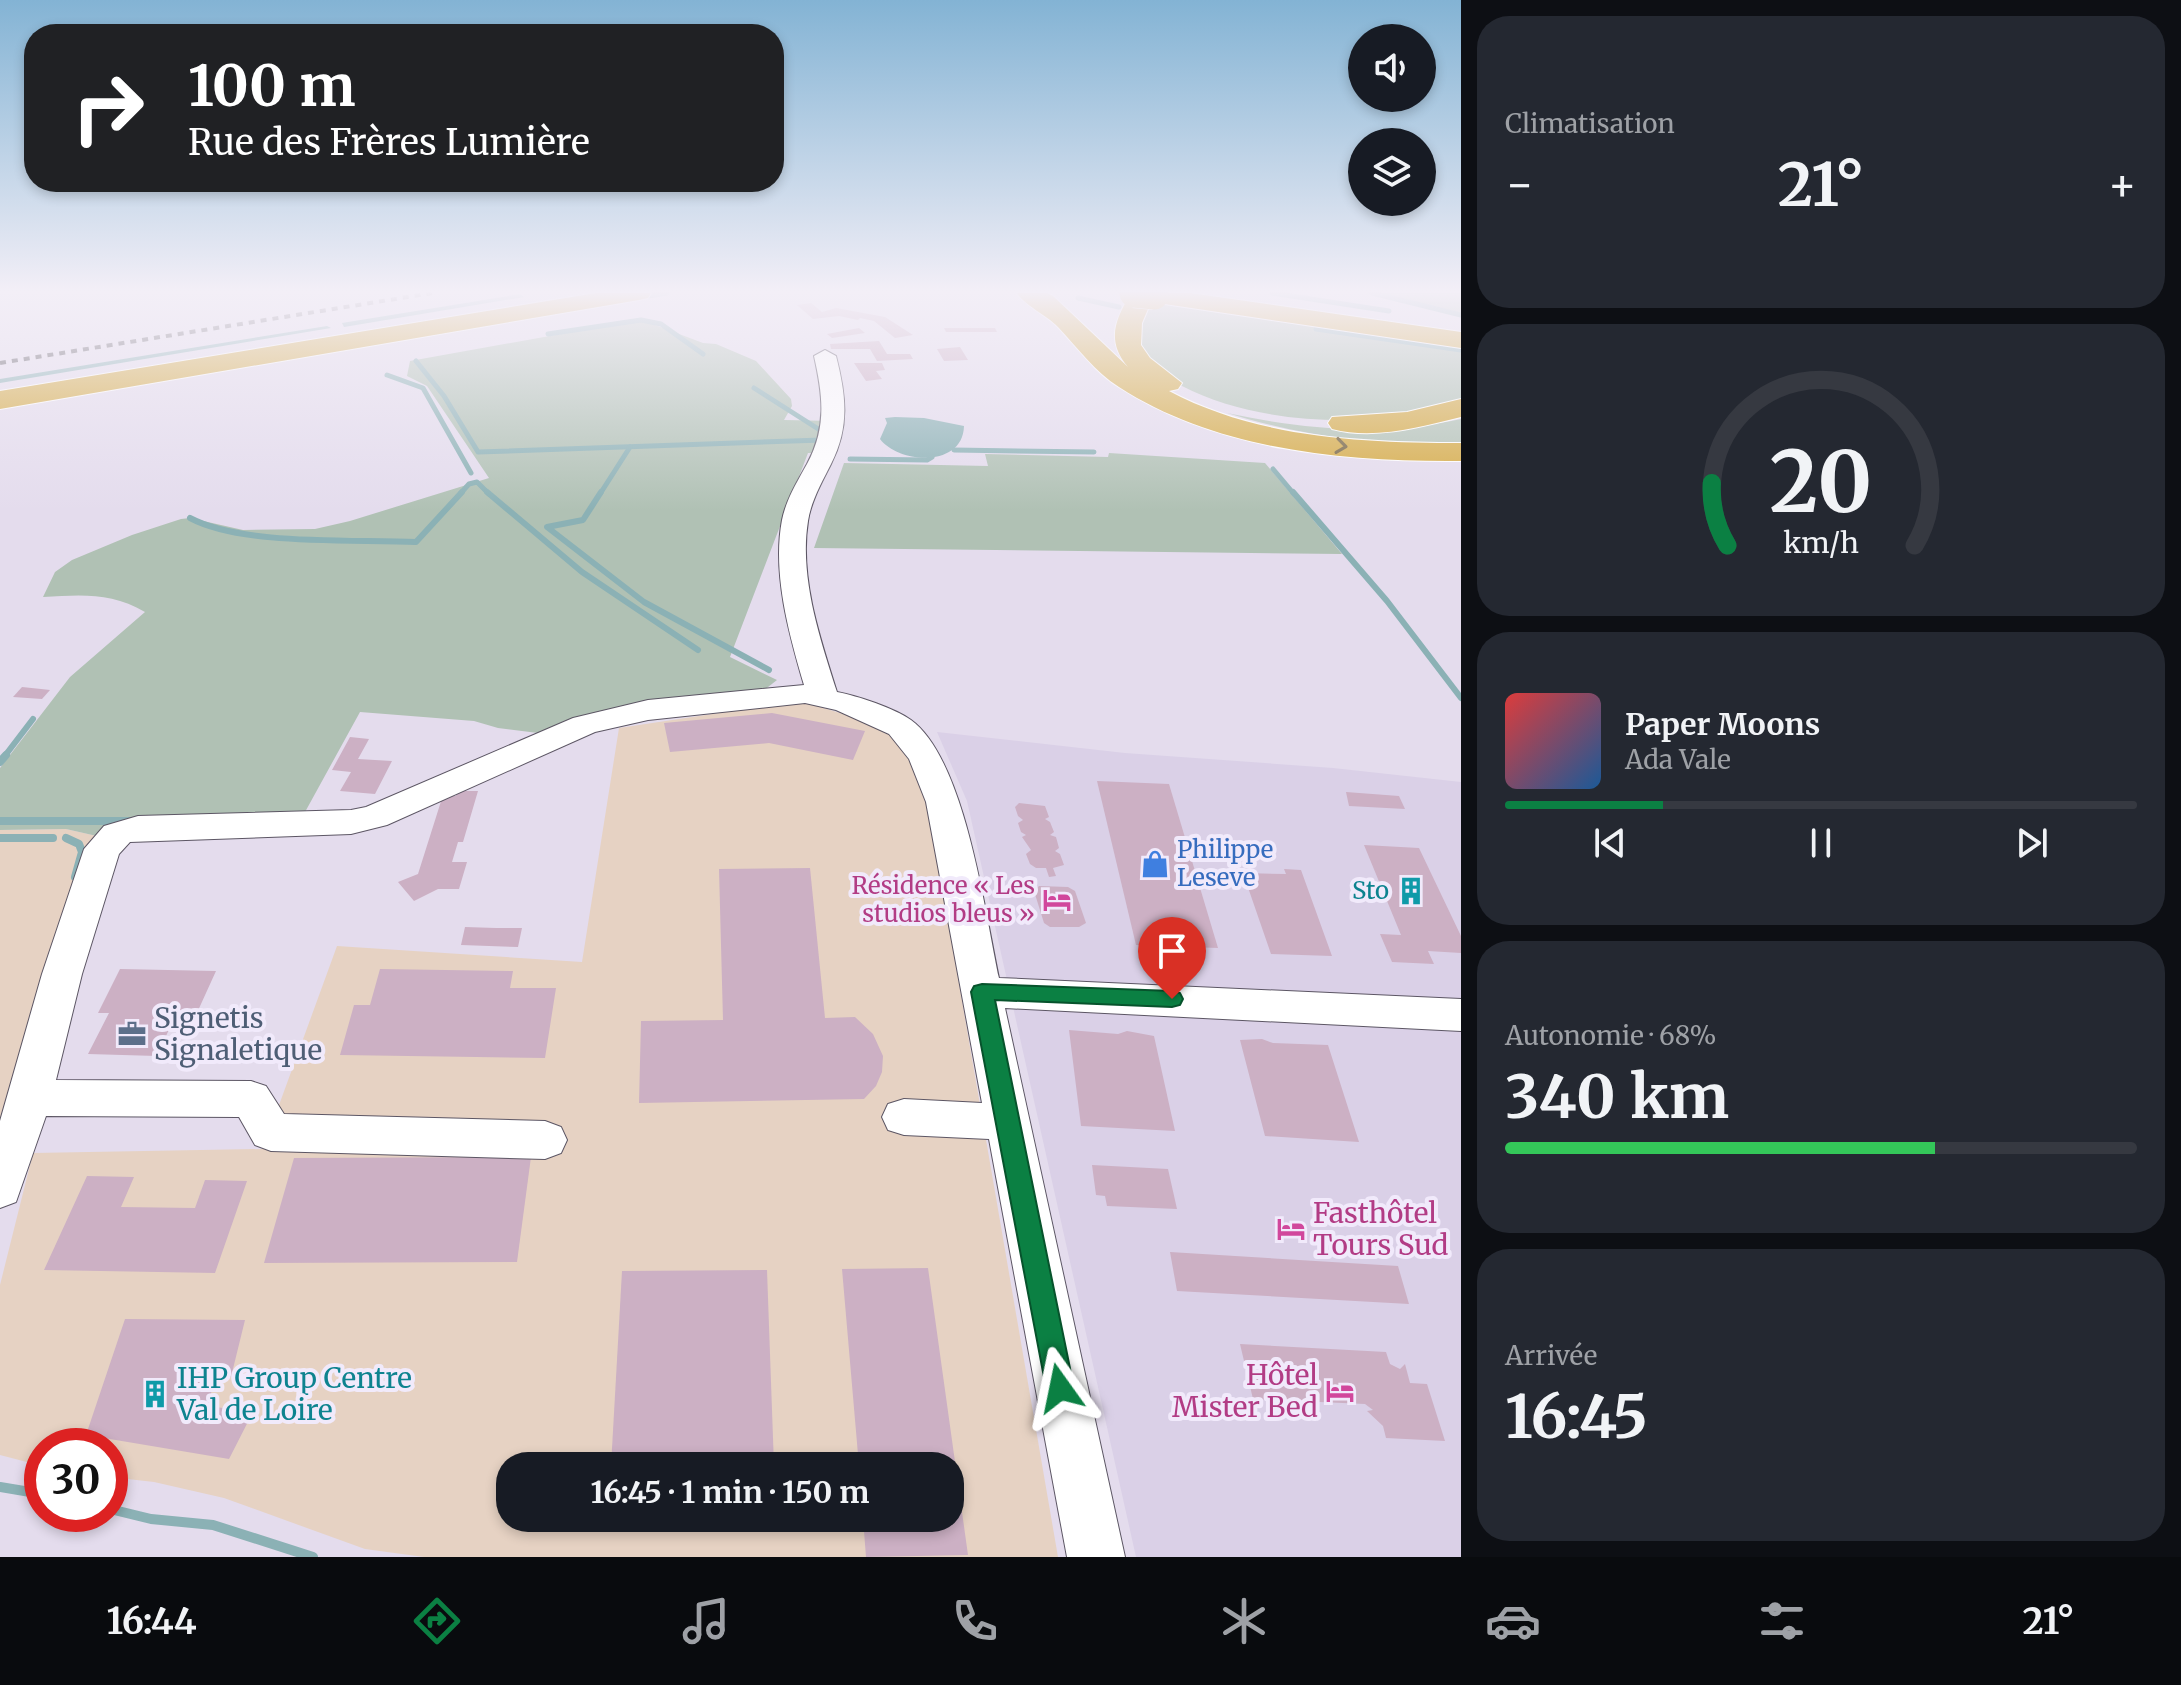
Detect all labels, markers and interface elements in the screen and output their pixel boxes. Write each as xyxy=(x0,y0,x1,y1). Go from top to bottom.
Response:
map controls xyxy=(1348,24,1436,216)
button: sound xyxy=(1348,24,1436,112)
text: 100 m xyxy=(188,51,356,121)
icon: right xyxy=(56,56,160,160)
text: Climatisation xyxy=(1505,107,1675,140)
text: Rue des Frères Lumière xyxy=(188,120,590,165)
button: layers xyxy=(1348,128,1436,216)
text: 21° xyxy=(1778,147,1864,222)
text: − xyxy=(1505,157,1534,212)
text: + xyxy=(2108,157,2137,212)
text: 20 xyxy=(1770,430,1872,535)
one-way arrow xyxy=(1334,437,1348,454)
text: km/h xyxy=(1783,525,1859,561)
text: Paper Moons xyxy=(1625,705,1820,743)
text: Ada Vale xyxy=(1625,743,1731,776)
icon: previous xyxy=(1588,821,1632,865)
icon: pause xyxy=(1799,821,1843,865)
icon: next xyxy=(2010,821,2054,865)
place label: Philippe Leseve xyxy=(1177,834,1273,893)
shop icon: Philippe Leseve xyxy=(1140,849,1170,879)
place label: Résidence « Les studios bleus » xyxy=(852,870,1035,929)
place label: Sto xyxy=(1352,875,1389,906)
building icon: Sto xyxy=(1396,876,1426,906)
hotel icon: Résidence « Les studios bleus » xyxy=(1042,885,1072,915)
pin xyxy=(1138,917,1206,999)
icon: arrive xyxy=(1150,929,1194,973)
place label: Signetis Signaletique xyxy=(154,1000,322,1068)
office icon: Signetis Signaletique xyxy=(117,1019,147,1049)
text: Autonomie · 68% xyxy=(1505,1019,1716,1052)
text: 340 km xyxy=(1505,1059,1729,1134)
place label: Fasthôtel Tours Sud xyxy=(1313,1195,1449,1263)
hotel icon: Fasthôtel Tours Sud xyxy=(1276,1214,1306,1244)
text: Arrivée xyxy=(1505,1339,1597,1372)
position arrow xyxy=(1018,1346,1102,1430)
place label: Hôtel Mister Bed xyxy=(1172,1357,1318,1425)
place label: IHP Group Centre Val de Loire xyxy=(176,1360,412,1428)
hotel icon: Hôtel Mister Bed xyxy=(1325,1376,1355,1406)
building icon: IHP Group Centre Val de Loire xyxy=(140,1379,170,1409)
text: 16:45 xyxy=(1505,1379,1648,1454)
speed limit sign: 30 xyxy=(24,1428,128,1532)
text: 16:45 · 1 min · 150 m xyxy=(590,1473,870,1511)
icon: directions xyxy=(409,1593,465,1649)
icon: music xyxy=(678,1593,734,1649)
icon: phone xyxy=(947,1593,1003,1649)
icon: climate xyxy=(1216,1593,1272,1649)
icon: car xyxy=(1485,1593,1541,1649)
icon: filters xyxy=(1754,1593,1810,1649)
text: 16:44 xyxy=(106,1599,197,1644)
text: 21° xyxy=(2022,1599,2075,1644)

